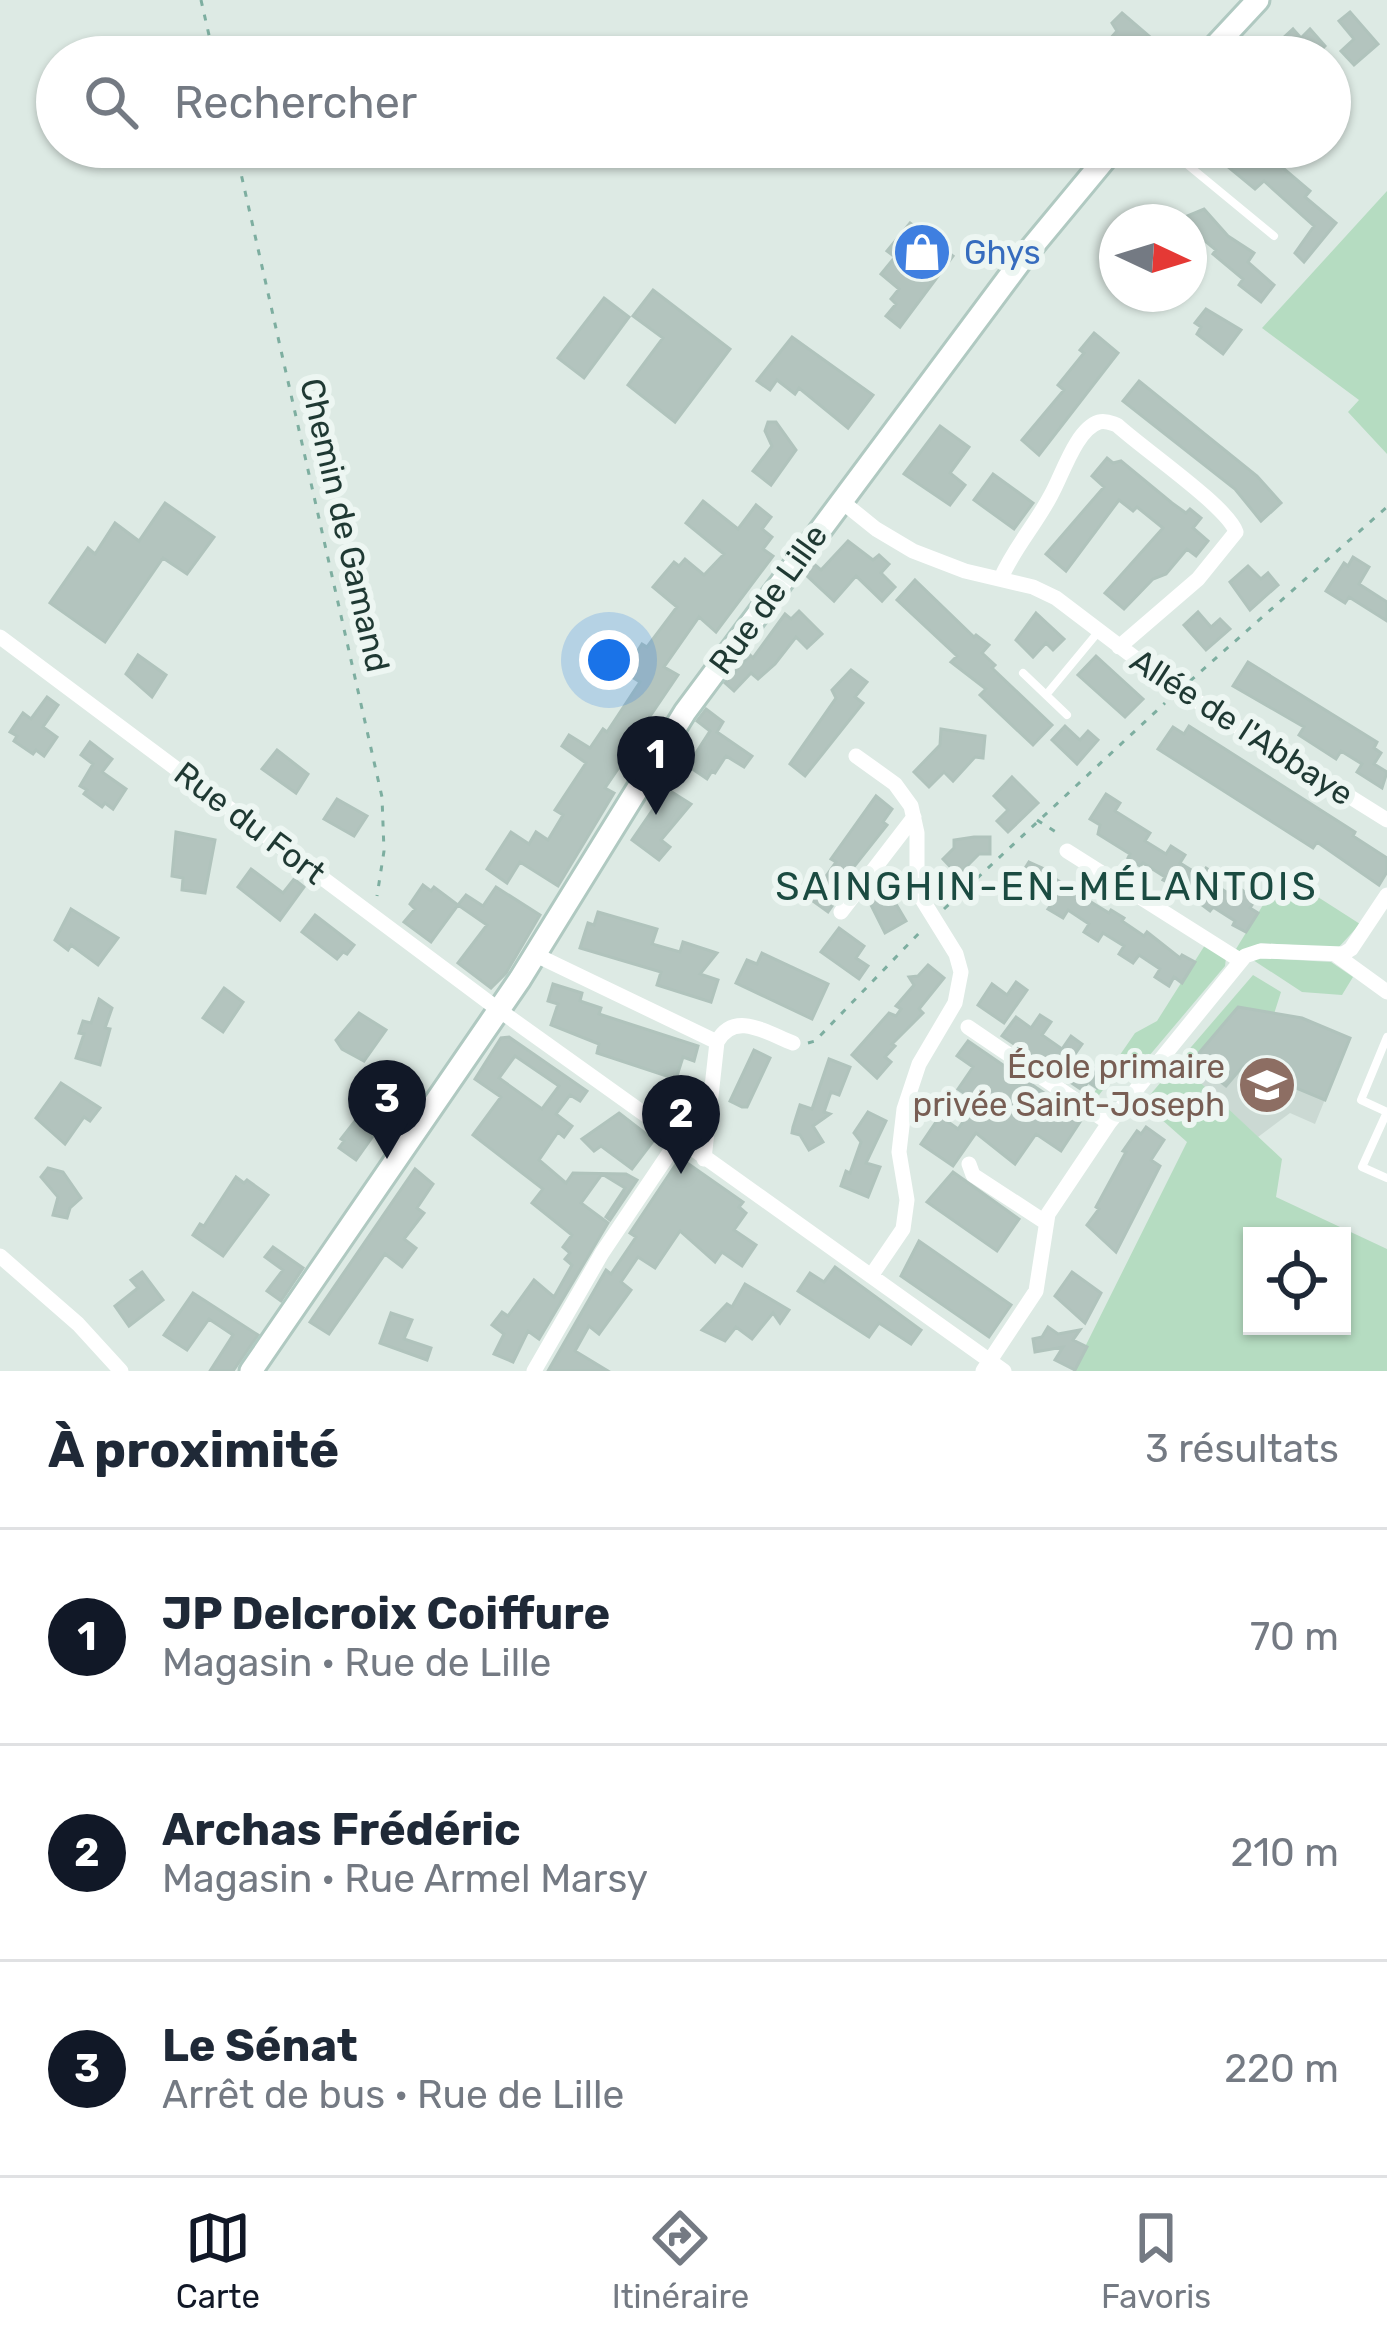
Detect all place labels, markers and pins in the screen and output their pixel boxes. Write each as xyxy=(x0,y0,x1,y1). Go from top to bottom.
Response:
shop icon: Ghys xyxy=(891,221,953,283)
place label: Ghys xyxy=(964,233,1041,272)
pin: 1 xyxy=(617,716,695,815)
place label: École primaire privée Saint-Joseph xyxy=(913,1047,1225,1124)
school or university icon: École primaire privée Saint-Joseph xyxy=(1236,1054,1298,1116)
pin: 3 xyxy=(348,1060,426,1159)
pin: 2 xyxy=(642,1075,720,1174)

